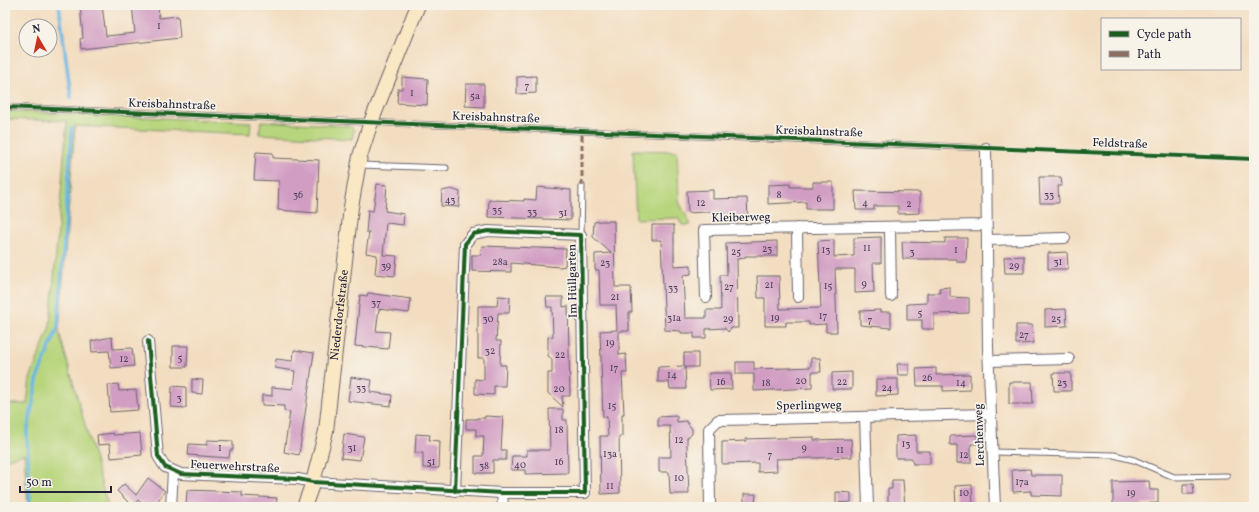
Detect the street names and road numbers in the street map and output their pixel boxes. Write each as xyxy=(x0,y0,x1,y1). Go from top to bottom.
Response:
street label: Kreisbahnstraße xyxy=(128,95,216,115)
street label: Kreisbahnstraße xyxy=(452,108,540,128)
street label: Kreisbahnstraße xyxy=(775,122,863,142)
street label: Feldstraße xyxy=(1092,135,1148,153)
street label: Kleiberweg xyxy=(711,209,771,227)
street label: Im Hüllgarten xyxy=(564,244,582,318)
street label: Niederdorfstraße xyxy=(327,268,353,361)
street label: Sperlingweg xyxy=(776,397,842,415)
street label: Lerchenweg xyxy=(971,403,989,467)
street label: Feuerwehrstraße xyxy=(190,457,280,477)

